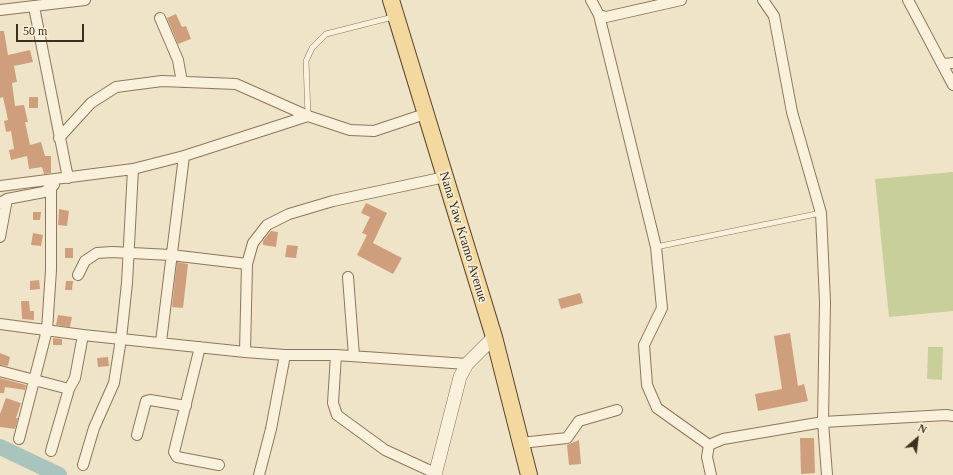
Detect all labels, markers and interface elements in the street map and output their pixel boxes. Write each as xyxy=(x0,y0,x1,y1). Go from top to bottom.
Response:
scale bar xyxy=(18,16,86,42)
text: 50 m xyxy=(23,24,47,38)
street label: Nana Yaw Kramo Avenue xyxy=(436,170,490,304)
north arrow xyxy=(897,419,937,459)
text: N xyxy=(916,421,929,436)

